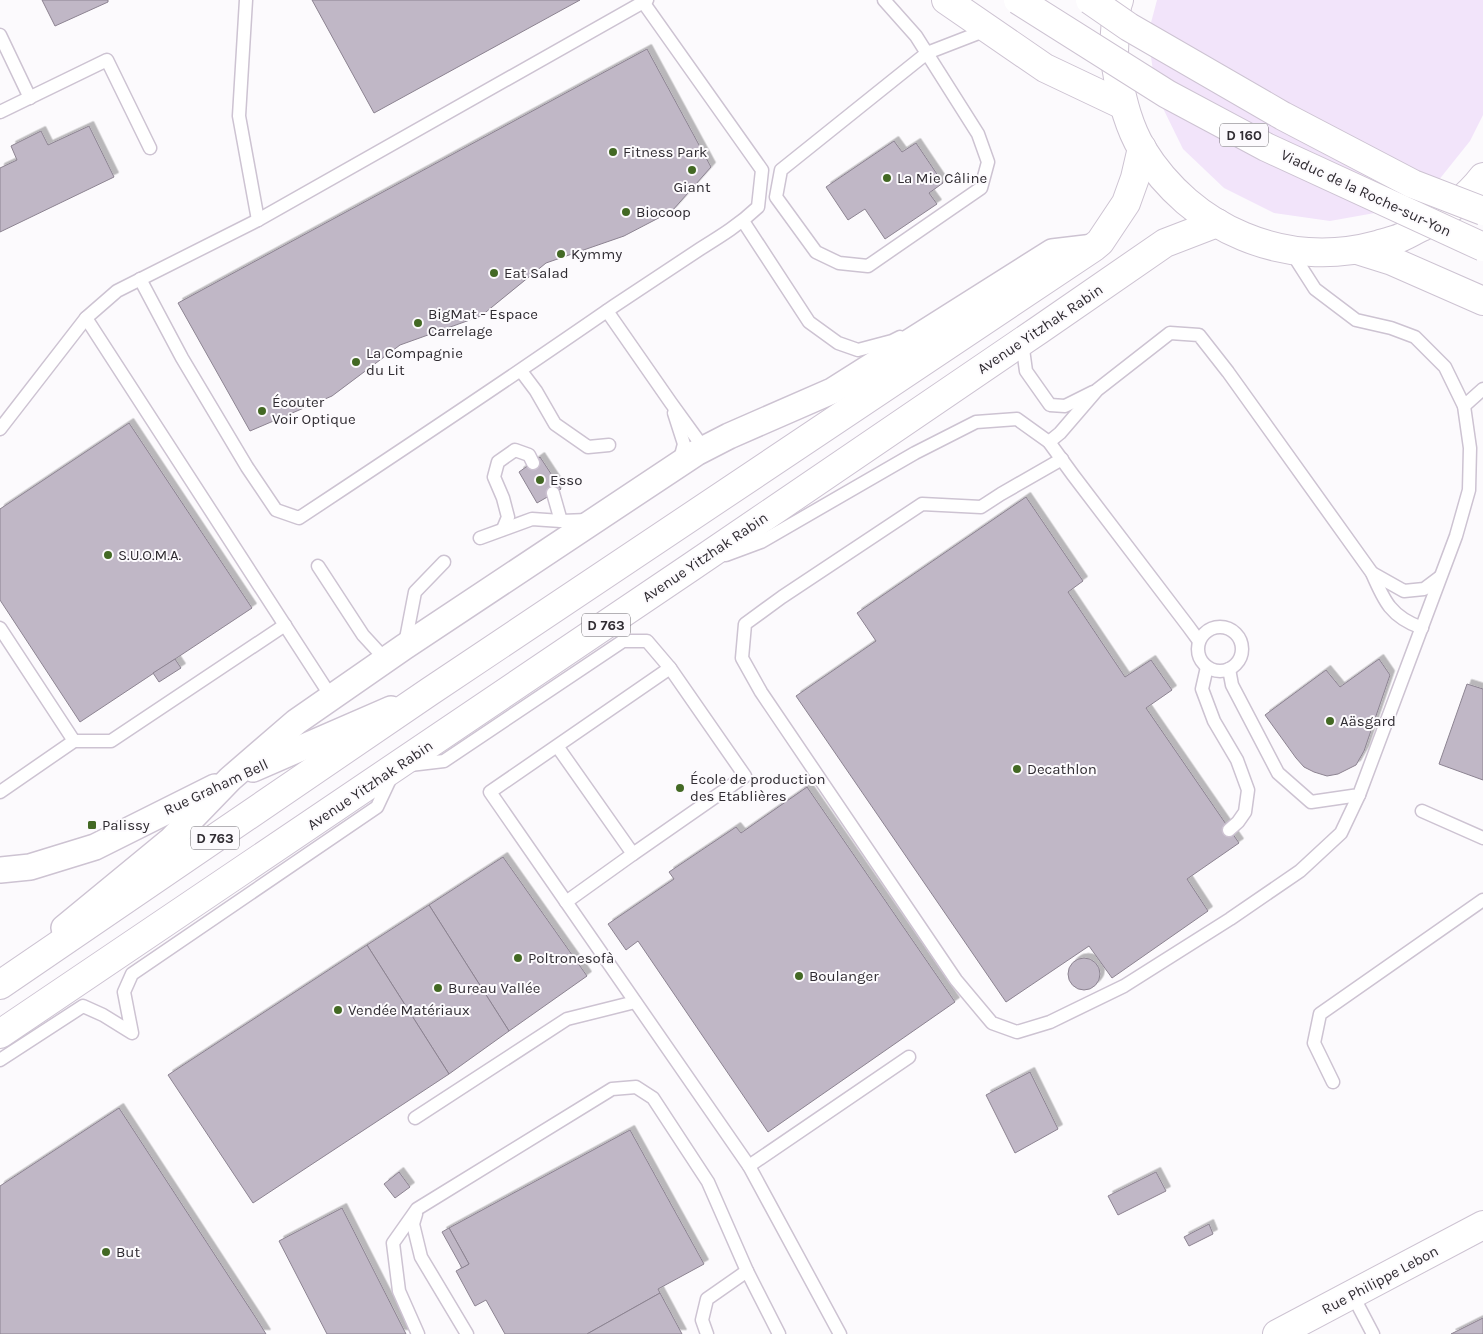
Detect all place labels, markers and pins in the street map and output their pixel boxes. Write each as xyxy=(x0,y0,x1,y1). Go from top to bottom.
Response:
place label: Fitness Park xyxy=(623,143,708,161)
marker: Fitness Park xyxy=(607,146,619,158)
marker: Giant xyxy=(686,164,698,176)
place label: La Mie Câline xyxy=(897,169,987,187)
marker: La Mie Câline xyxy=(881,172,893,184)
place label: Giant xyxy=(673,178,711,196)
place label: Biocoop xyxy=(636,203,691,221)
marker: Biocoop xyxy=(620,206,632,218)
place label: Kymmy xyxy=(571,245,622,263)
marker: Kymmy xyxy=(555,248,567,260)
place label: Eat Salad xyxy=(504,264,569,282)
marker: Eat Salad xyxy=(488,267,500,279)
place label: BigMat - Espace Carrelage xyxy=(428,305,538,340)
marker: BigMat - Espace Carrelage xyxy=(412,317,424,329)
place label: La Compagnie du Lit xyxy=(366,344,463,379)
marker: La Compagnie du Lit xyxy=(350,356,362,368)
place label: Écouter Voir Optique xyxy=(272,393,356,428)
marker: Écouter Voir Optique xyxy=(256,405,268,417)
place label: Esso xyxy=(550,471,582,489)
marker: Esso xyxy=(534,474,546,486)
place label: S.U.O.M.A. xyxy=(118,546,182,564)
marker: S.U.O.M.A. xyxy=(102,549,114,561)
place label: Aäsgard xyxy=(1340,712,1396,730)
marker: Aäsgard xyxy=(1324,715,1336,727)
place label: Decathlon xyxy=(1027,760,1097,778)
marker: Decathlon xyxy=(1011,763,1023,775)
place label: École de production des Etablières xyxy=(690,770,825,805)
marker: École de production des Etablières xyxy=(674,782,686,794)
place label: Palissy xyxy=(102,816,150,834)
marker: Palissy xyxy=(86,819,98,831)
place label: Poltronesofà xyxy=(528,949,614,967)
marker: Poltronesofà xyxy=(512,952,524,964)
place label: Boulanger xyxy=(809,967,879,985)
marker: Boulanger xyxy=(793,970,805,982)
place label: Bureau Vallée xyxy=(448,979,540,997)
marker: Bureau Vallée xyxy=(432,982,444,994)
place label: Vendée Matériaux xyxy=(348,1001,470,1019)
marker: Vendée Matériaux xyxy=(332,1004,344,1016)
place label: But xyxy=(116,1243,140,1261)
marker: But xyxy=(100,1246,112,1258)

